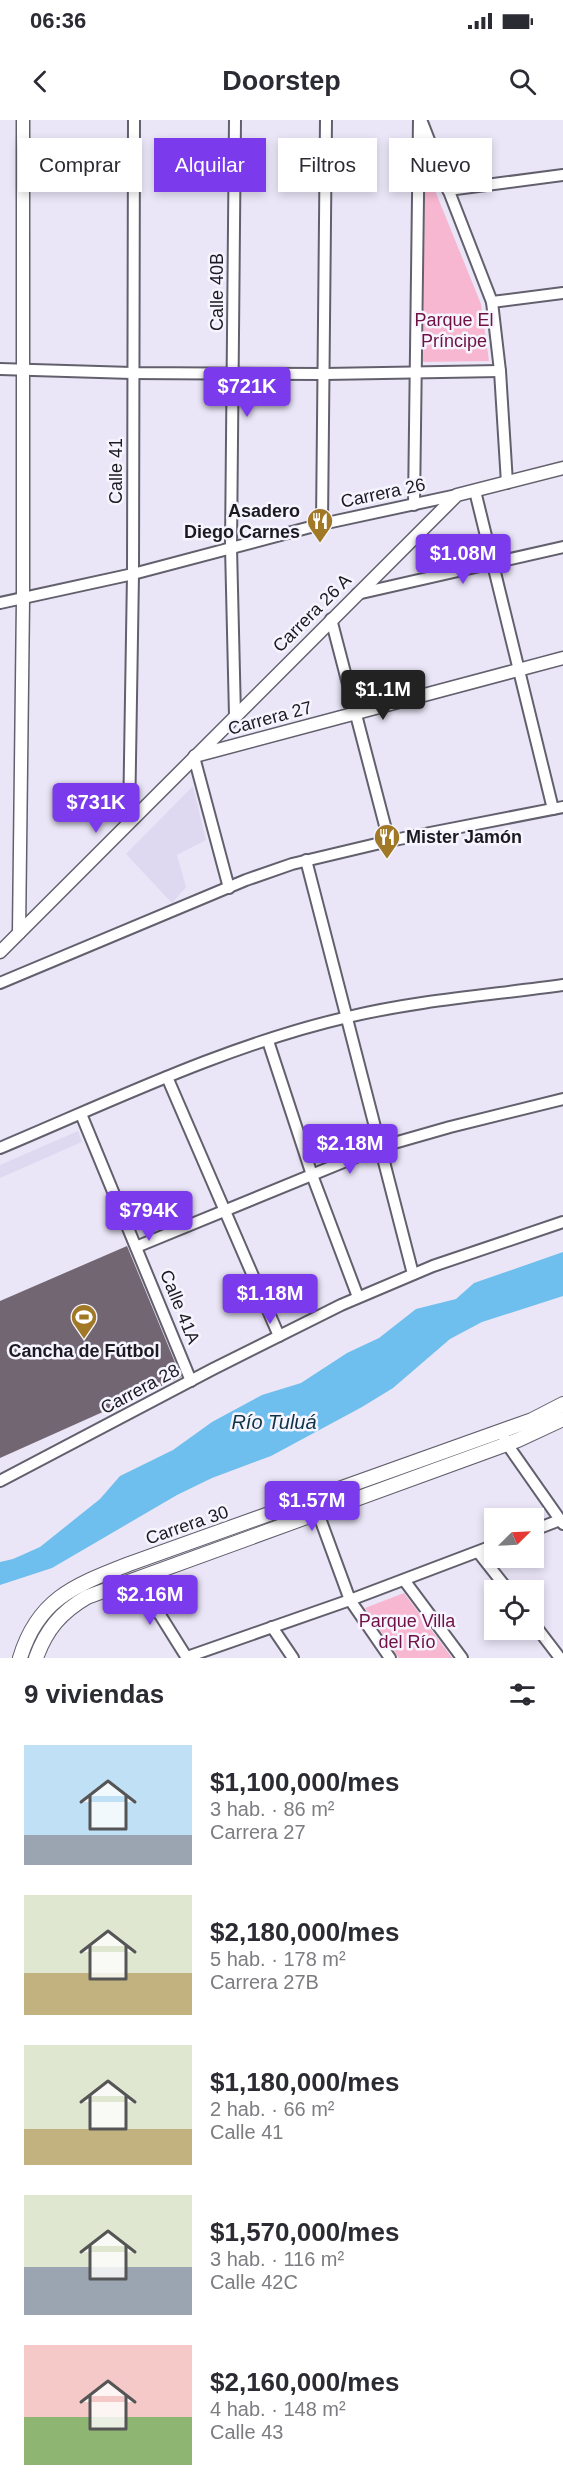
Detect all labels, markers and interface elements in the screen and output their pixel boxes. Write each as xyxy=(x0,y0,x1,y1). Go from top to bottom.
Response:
text: 06:36 xyxy=(30,8,86,33)
icon: back xyxy=(24,65,57,98)
icon: search xyxy=(506,65,539,98)
text: Doorstep xyxy=(222,66,341,96)
chip: Comprar xyxy=(18,138,142,192)
chip: Alquilar xyxy=(154,138,266,192)
chip: Filtros xyxy=(278,138,377,192)
chip: Nuevo xyxy=(389,138,492,192)
street label: Calle 40B xyxy=(207,253,227,331)
park label: Parque El Príncipe xyxy=(414,310,494,351)
pin: $721K xyxy=(205,367,289,418)
text: $721K xyxy=(218,375,276,397)
street label: Calle 41 xyxy=(106,438,126,504)
street label: Carrera 26 xyxy=(339,474,427,512)
place label: Asadero Diego Carnes xyxy=(184,501,300,542)
restaurant icon: Asadero Diego Carnes xyxy=(305,506,335,544)
pin: $1.08M xyxy=(414,534,512,585)
text: $1.08M xyxy=(430,542,496,564)
street label: Carrera 26 A xyxy=(269,570,355,656)
pin: $1.1M xyxy=(341,670,425,721)
text: $1.1M xyxy=(355,678,411,700)
street label: Carrera 27 xyxy=(226,697,314,739)
pin: $731K xyxy=(54,783,138,834)
text: $731K xyxy=(67,791,125,813)
restaurant icon: Mister Jamón xyxy=(372,822,402,860)
place label: Mister Jamón xyxy=(406,827,522,847)
pin: $2.18M xyxy=(301,1124,399,1175)
text: $2.18M xyxy=(317,1132,383,1154)
pin: $794K xyxy=(107,1191,191,1242)
text: $794K xyxy=(120,1199,178,1221)
street label: Calle 41A xyxy=(156,1267,204,1347)
pin: $1.18M xyxy=(221,1274,319,1325)
text: $1.18M xyxy=(237,1282,303,1304)
sports icon: Cancha de Fútbol xyxy=(69,1302,99,1340)
place label: Cancha de Fútbol xyxy=(8,1341,160,1361)
street label: Carrera 28 xyxy=(97,1360,183,1418)
water label: Río Tuluá xyxy=(231,1411,317,1433)
pin: $1.57M xyxy=(263,1481,361,1532)
text: $1.57M xyxy=(279,1489,345,1511)
street label: Carrera 30 xyxy=(143,1502,231,1548)
north arrow xyxy=(484,1508,544,1568)
map controls xyxy=(484,1508,544,1640)
pin: $2.16M xyxy=(101,1575,199,1626)
button: locate xyxy=(484,1580,544,1640)
text: $2.16M xyxy=(117,1583,183,1605)
park label: Parque Villa del Río xyxy=(359,1611,456,1652)
icon: filters xyxy=(506,1678,539,1711)
text: 9 viviendas xyxy=(24,1679,164,1709)
text: $1,100,000/mes xyxy=(210,1767,399,1797)
icon: home xyxy=(72,1769,144,1841)
text: 3 hab. · 86 m² xyxy=(210,1798,335,1820)
text: Carrera 27 xyxy=(210,1821,306,1843)
text: $2,180,000/mes xyxy=(210,1917,399,1947)
icon: home xyxy=(72,1919,144,1991)
text: 5 hab. · 178 m² xyxy=(210,1948,346,1970)
text: Carrera 27B xyxy=(210,1971,319,1993)
text: $1,180,000/mes xyxy=(210,2067,399,2097)
icon: home xyxy=(72,2069,144,2141)
text: 2 hab. · 66 m² xyxy=(210,2098,335,2120)
text: Calle 41 xyxy=(210,2121,283,2143)
text: $1,570,000/mes xyxy=(210,2217,399,2247)
icon: home xyxy=(72,2219,144,2291)
text: 3 hab. · 116 m² xyxy=(210,2248,344,2270)
text: Calle 42C xyxy=(210,2271,298,2293)
text: $2,160,000/mes xyxy=(210,2367,399,2397)
icon: home xyxy=(72,2369,144,2441)
text: 4 hab. · 148 m² xyxy=(210,2398,346,2420)
text: Calle 43 xyxy=(210,2421,283,2443)

